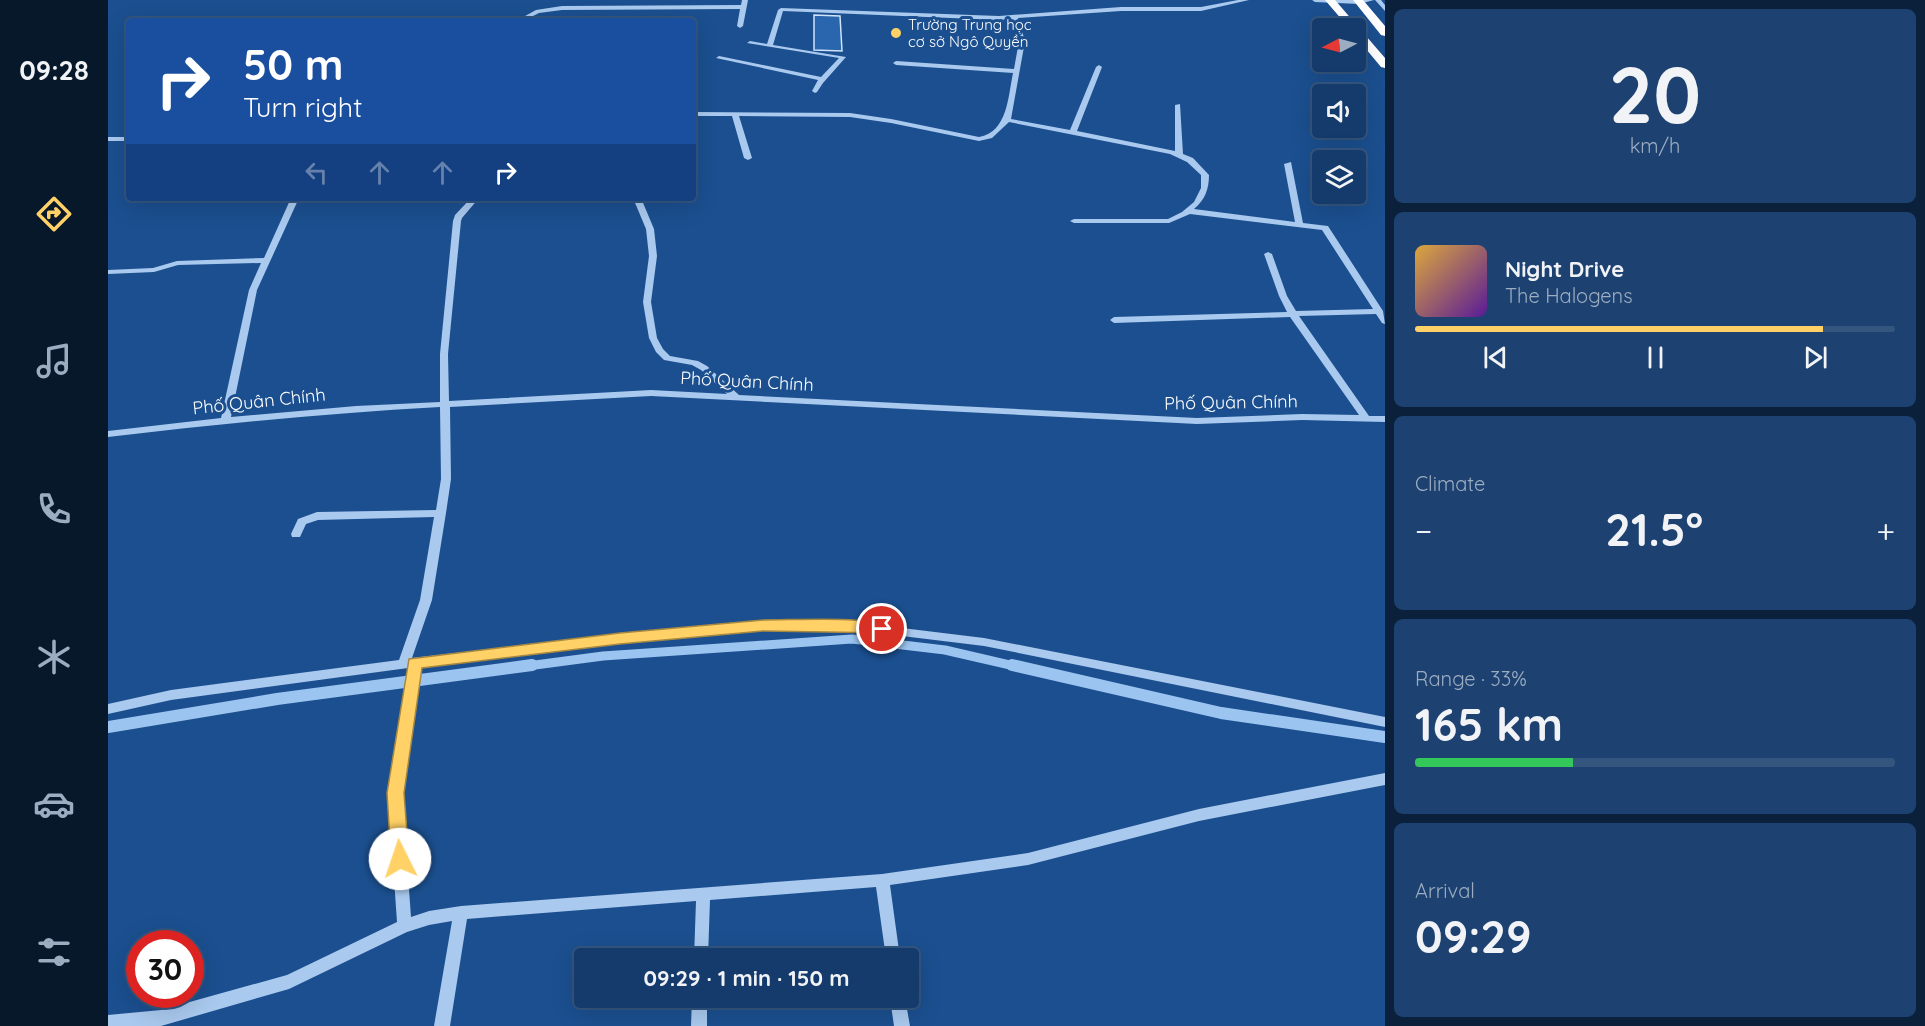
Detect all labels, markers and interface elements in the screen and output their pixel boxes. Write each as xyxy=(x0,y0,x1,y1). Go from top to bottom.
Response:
place label: Trường Trung học cơ sở Ngô Quyền xyxy=(908,15,1032,51)
north arrow xyxy=(1312,18,1366,72)
map controls xyxy=(1312,18,1366,204)
marker: Trường Trung học cơ sở Ngô Quyền xyxy=(889,26,903,40)
text: 50 m xyxy=(243,38,343,91)
icon: right xyxy=(144,42,222,120)
text: 20 xyxy=(1609,45,1701,143)
text: 09:28 xyxy=(19,53,89,87)
button: sound xyxy=(1312,84,1366,138)
text: Turn right xyxy=(243,90,362,124)
text: km/h xyxy=(1630,133,1680,158)
button: layers xyxy=(1312,150,1366,204)
icon: left xyxy=(300,156,333,189)
icon: ahead xyxy=(363,156,396,189)
icon: ahead xyxy=(426,156,459,189)
icon: right xyxy=(489,156,522,189)
icon: directions xyxy=(33,193,75,235)
text: Night Drive xyxy=(1505,255,1624,283)
text: The Halogens xyxy=(1505,283,1633,308)
icon: music xyxy=(33,340,75,382)
icon: previous xyxy=(1479,341,1512,374)
icon: pause xyxy=(1639,341,1672,374)
icon: next xyxy=(1799,341,1832,374)
street label: Phố Quân Chính xyxy=(680,366,814,396)
street label: Phố Quân Chính xyxy=(191,383,327,419)
street label: Phố Quân Chính xyxy=(1164,389,1298,415)
text: Climate xyxy=(1415,471,1485,496)
icon: phone xyxy=(33,488,75,530)
text: 21.5° xyxy=(1605,501,1703,557)
text: − xyxy=(1415,510,1432,551)
text: + xyxy=(1876,510,1895,551)
pin xyxy=(856,603,907,654)
icon: arrive xyxy=(865,612,898,645)
icon: climate xyxy=(33,636,75,678)
text: Range · 33% xyxy=(1415,666,1527,691)
text: 165 km xyxy=(1415,696,1563,752)
icon: car xyxy=(33,783,75,825)
position arrow xyxy=(368,827,432,891)
text: Arrival xyxy=(1415,878,1475,903)
text: 09:29 xyxy=(1415,908,1532,964)
speed limit sign: 30 xyxy=(126,930,204,1008)
icon: filters xyxy=(33,931,75,973)
text: 09:29 · 1 min · 150 m xyxy=(644,964,849,992)

